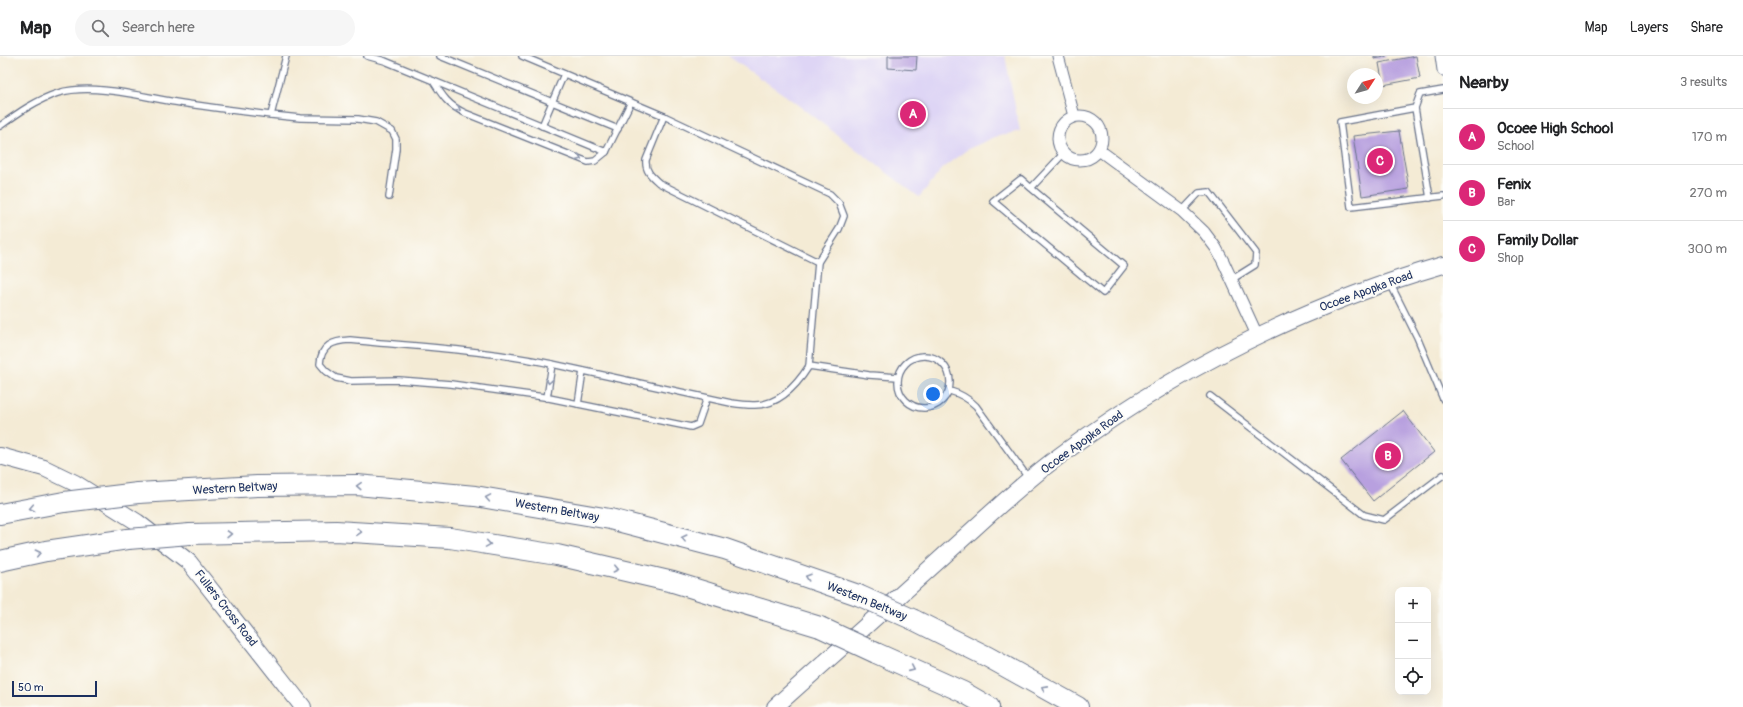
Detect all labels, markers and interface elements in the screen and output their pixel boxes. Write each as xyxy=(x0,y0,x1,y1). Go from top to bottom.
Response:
search box xyxy=(75,10,355,46)
text: Map xyxy=(20,16,51,40)
icon: search xyxy=(89,17,111,39)
text: Search here xyxy=(121,18,195,37)
text: Map xyxy=(1585,19,1608,36)
text: Layers xyxy=(1630,19,1668,36)
text: Share xyxy=(1690,19,1723,36)
north arrow xyxy=(1347,68,1383,104)
text: Nearby xyxy=(1459,72,1508,93)
text: 3 results xyxy=(1680,74,1727,90)
pin: A xyxy=(900,99,926,129)
one-way arrow xyxy=(454,104,461,112)
text: Ocoee High School xyxy=(1497,119,1613,138)
text: A xyxy=(1468,129,1476,145)
text: 170 m xyxy=(1692,129,1727,145)
text: School xyxy=(1497,138,1534,154)
pin: C xyxy=(1367,146,1393,176)
one-way arrow xyxy=(575,153,582,161)
text: Fenix xyxy=(1497,175,1531,194)
text: B xyxy=(1468,185,1476,201)
text: 270 m xyxy=(1690,185,1727,201)
text: Bar xyxy=(1497,194,1515,210)
text: Family Dollar xyxy=(1497,231,1578,250)
text: C xyxy=(1468,241,1476,257)
text: 300 m xyxy=(1688,241,1727,257)
text: Shop xyxy=(1497,250,1524,266)
street label: Ocoee Apopka Road xyxy=(1317,268,1415,315)
one-way arrow xyxy=(545,378,554,384)
your location xyxy=(923,384,943,404)
street label: Ocoee Apopka Road xyxy=(1038,407,1127,477)
pin: B xyxy=(1375,441,1401,471)
street label: Western Beltway xyxy=(192,479,278,498)
one-way arrow xyxy=(356,481,362,490)
one-way arrow xyxy=(485,494,491,503)
street label: Western Beltway xyxy=(514,496,600,525)
one-way arrow xyxy=(29,503,35,511)
one-way arrow xyxy=(356,528,362,537)
one-way arrow xyxy=(226,529,232,538)
one-way arrow xyxy=(681,534,688,543)
one-way arrow xyxy=(485,540,491,548)
one-way arrow xyxy=(35,549,41,557)
one-way arrow xyxy=(613,564,619,572)
street label: Fullers Cross Road xyxy=(191,567,260,650)
one-way arrow xyxy=(805,574,812,582)
street label: Western Beltway xyxy=(825,579,909,624)
map controls xyxy=(1395,587,1431,695)
button: + xyxy=(1395,587,1431,623)
button: − xyxy=(1395,623,1431,659)
button: locate xyxy=(1395,659,1431,695)
one-way arrow xyxy=(907,664,915,672)
scale bar xyxy=(12,679,97,698)
text: 50 m xyxy=(18,681,44,694)
one-way arrow xyxy=(1041,685,1048,693)

